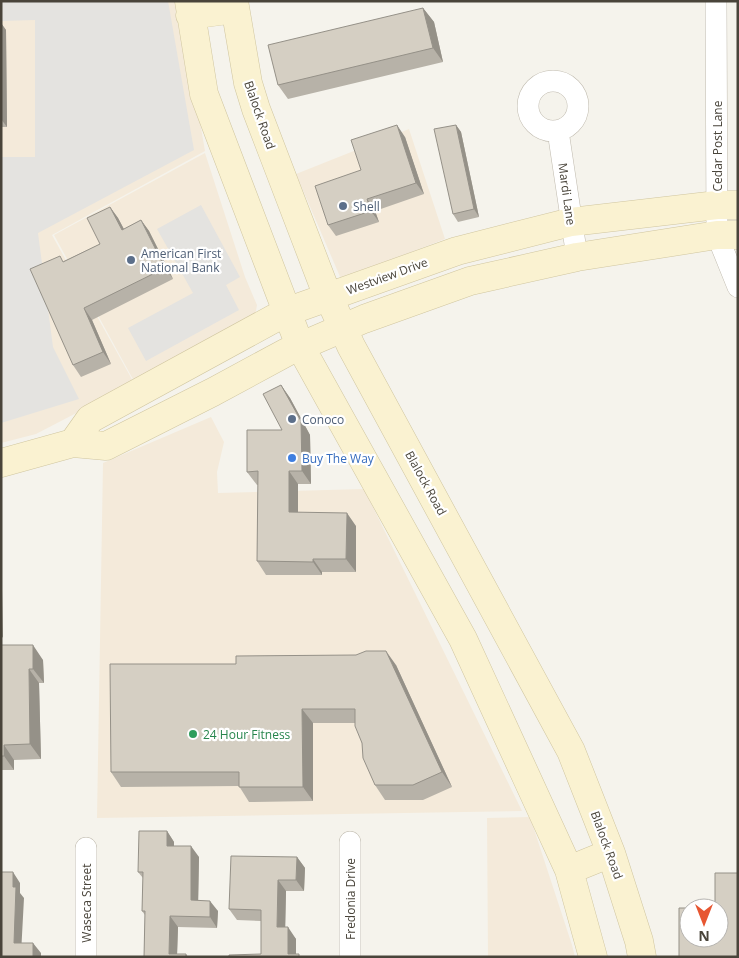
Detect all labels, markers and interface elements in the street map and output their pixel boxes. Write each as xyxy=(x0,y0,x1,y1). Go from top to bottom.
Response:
street label: Blalock Road xyxy=(240,78,280,152)
street label: Cedar Post Lane xyxy=(709,100,726,191)
street label: Mardi Lane xyxy=(554,162,580,227)
place label: Shell xyxy=(353,198,380,215)
marker: Shell xyxy=(337,200,349,212)
place label: American First National Bank xyxy=(141,245,221,276)
street label: Westview Drive xyxy=(344,253,430,299)
marker: American First National Bank xyxy=(125,254,137,266)
place label: Conoco xyxy=(302,411,344,428)
marker: Conoco xyxy=(286,413,298,425)
street label: Blalock Road xyxy=(401,448,451,518)
place label: Buy The Way xyxy=(302,450,375,467)
marker: Buy The Way xyxy=(286,452,298,464)
place label: 24 Hour Fitness xyxy=(203,726,291,743)
marker: 24 Hour Fitness xyxy=(187,728,199,740)
street label: Blalock Road xyxy=(587,808,627,882)
street label: Fredonia Drive xyxy=(342,858,359,940)
street label: Waseca Street xyxy=(78,863,95,943)
north arrow xyxy=(679,898,729,948)
text: N xyxy=(698,927,710,946)

